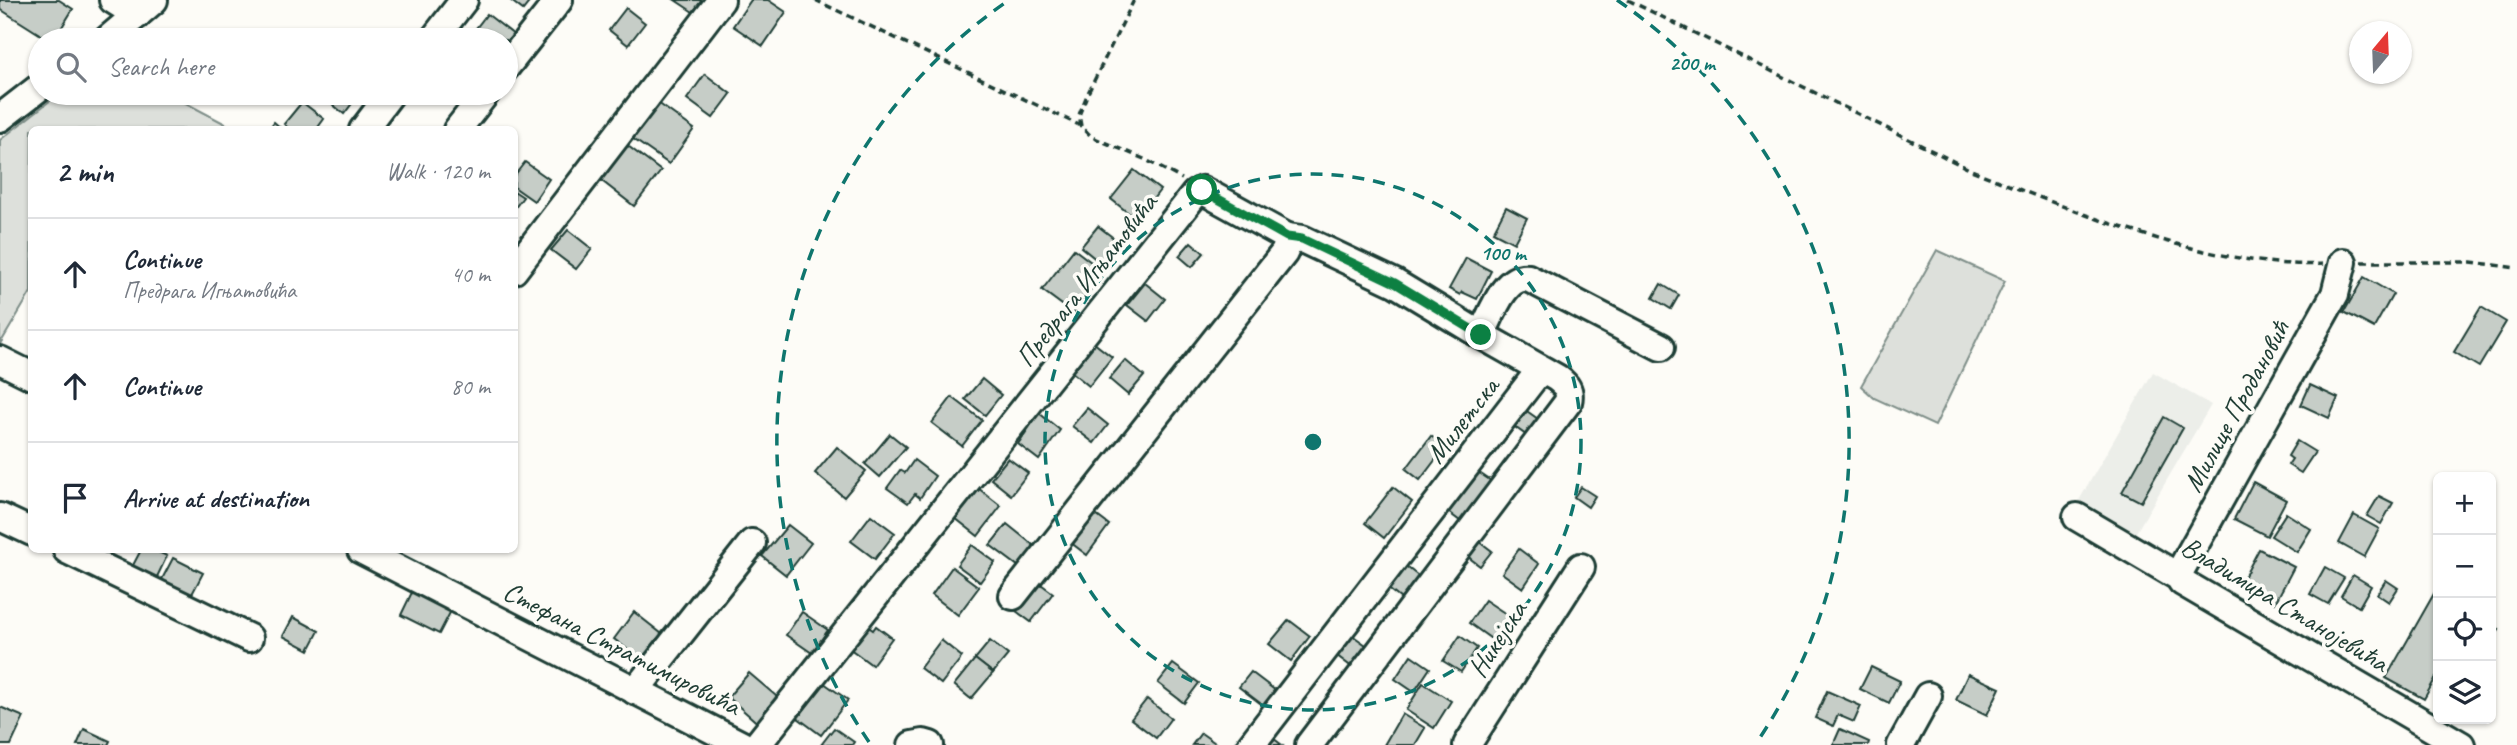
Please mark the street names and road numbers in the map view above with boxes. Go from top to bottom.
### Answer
street label: Предрага Игњатовића [1007,185,1166,374]
street label: Милице Продановић [2175,313,2298,498]
street label: Милетска [1418,368,1508,470]
street label: Владимира Станојевића [2175,528,2396,680]
street label: Стефана Стратимировића [498,573,748,724]
street label: Никејска [1460,593,1535,684]

